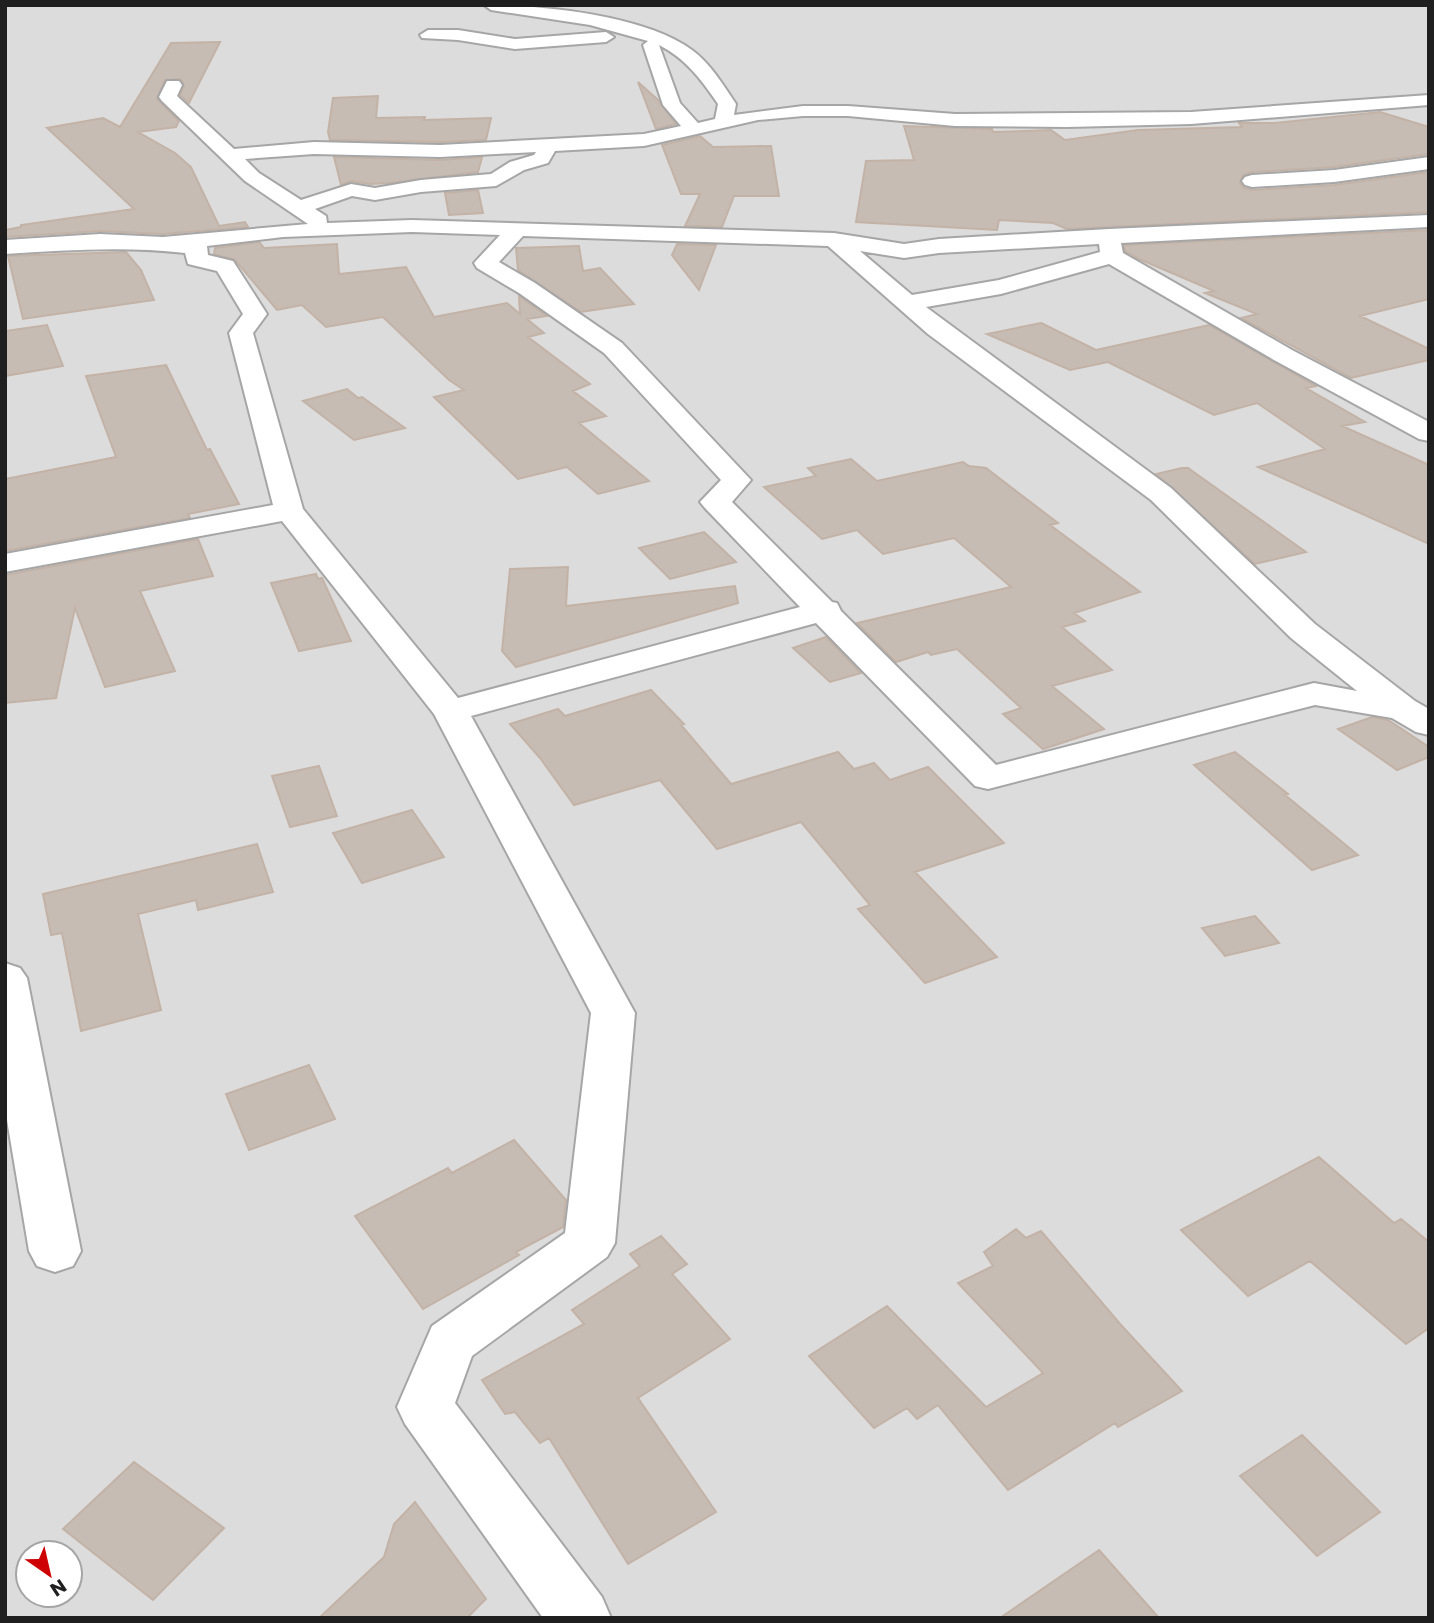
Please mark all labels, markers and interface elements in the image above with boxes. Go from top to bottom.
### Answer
north arrow [14,1539,84,1609]
text: N [45,1572,72,1603]

